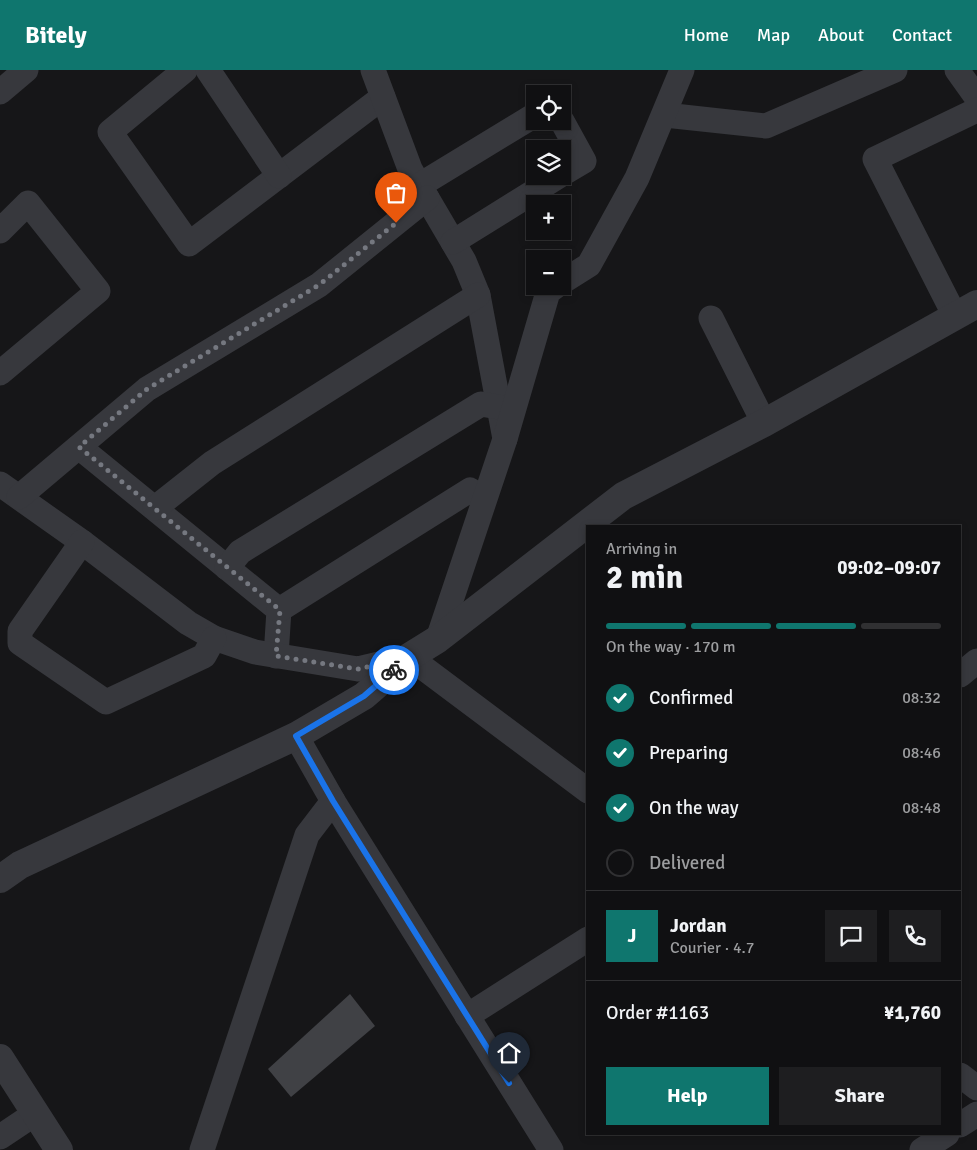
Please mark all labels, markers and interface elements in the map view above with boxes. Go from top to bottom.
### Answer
text: Bitely [25,20,87,50]
text: Home [684,24,729,46]
text: Map [757,24,790,46]
text: About [818,24,864,46]
text: Contact [892,24,952,46]
map controls [526,85,571,295]
button: locate [526,85,571,130]
button: layers [526,140,571,185]
pin [375,172,417,223]
icon: bag [382,179,410,207]
button: + [526,195,571,240]
button: − [526,250,571,295]
text: Arriving in [606,539,677,559]
text: 09:02–09:07 [837,556,941,580]
text: 2 min [606,558,683,597]
text: On the way · 170 m [606,637,736,657]
courier [369,645,419,695]
icon: bike [380,656,408,684]
icon: check [606,684,634,712]
text: Confirmed [649,686,733,710]
text: 08:32 [902,688,941,708]
icon: check [606,739,634,767]
text: Preparing [649,741,728,765]
text: 08:46 [902,743,941,763]
icon: check [606,794,634,822]
text: On the way [649,796,739,820]
text: 08:48 [902,798,941,818]
text: Delivered [649,851,725,875]
button: chat [825,910,877,962]
button: phone [889,910,941,962]
text: Jordan [670,914,727,938]
text: J [628,924,636,948]
text: Courier · 4.7 [670,938,754,958]
text: Order #1163 [606,1001,709,1025]
text: ¥1,760 [884,1001,941,1025]
pin [488,1032,530,1083]
icon: home [495,1039,523,1067]
button: Help [606,1067,769,1125]
button: Share [779,1067,941,1125]

